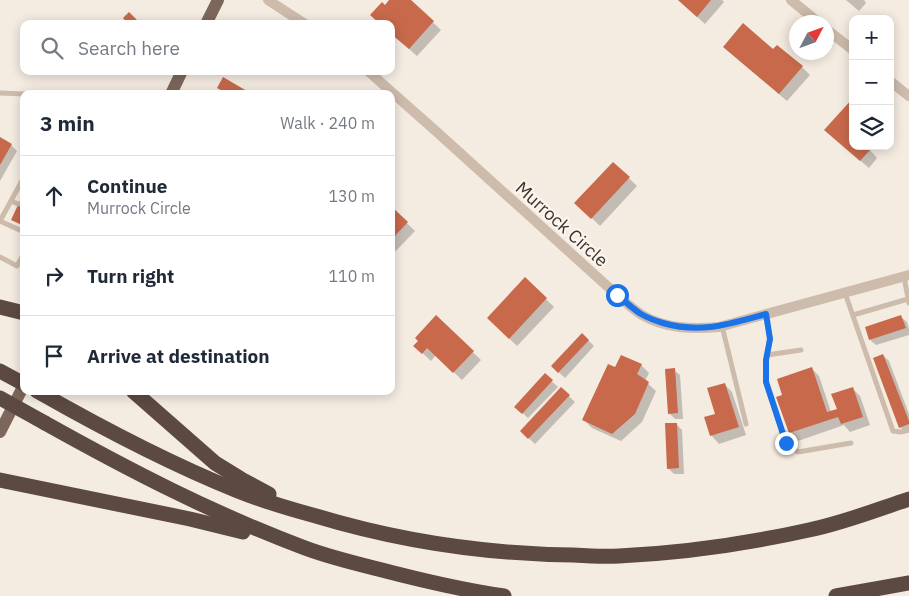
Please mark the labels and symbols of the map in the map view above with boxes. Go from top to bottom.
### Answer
north arrow [789,15,834,60]
street label: Murrock Circle [511,176,613,272]
route start [606,284,629,307]
route end [775,432,798,455]

